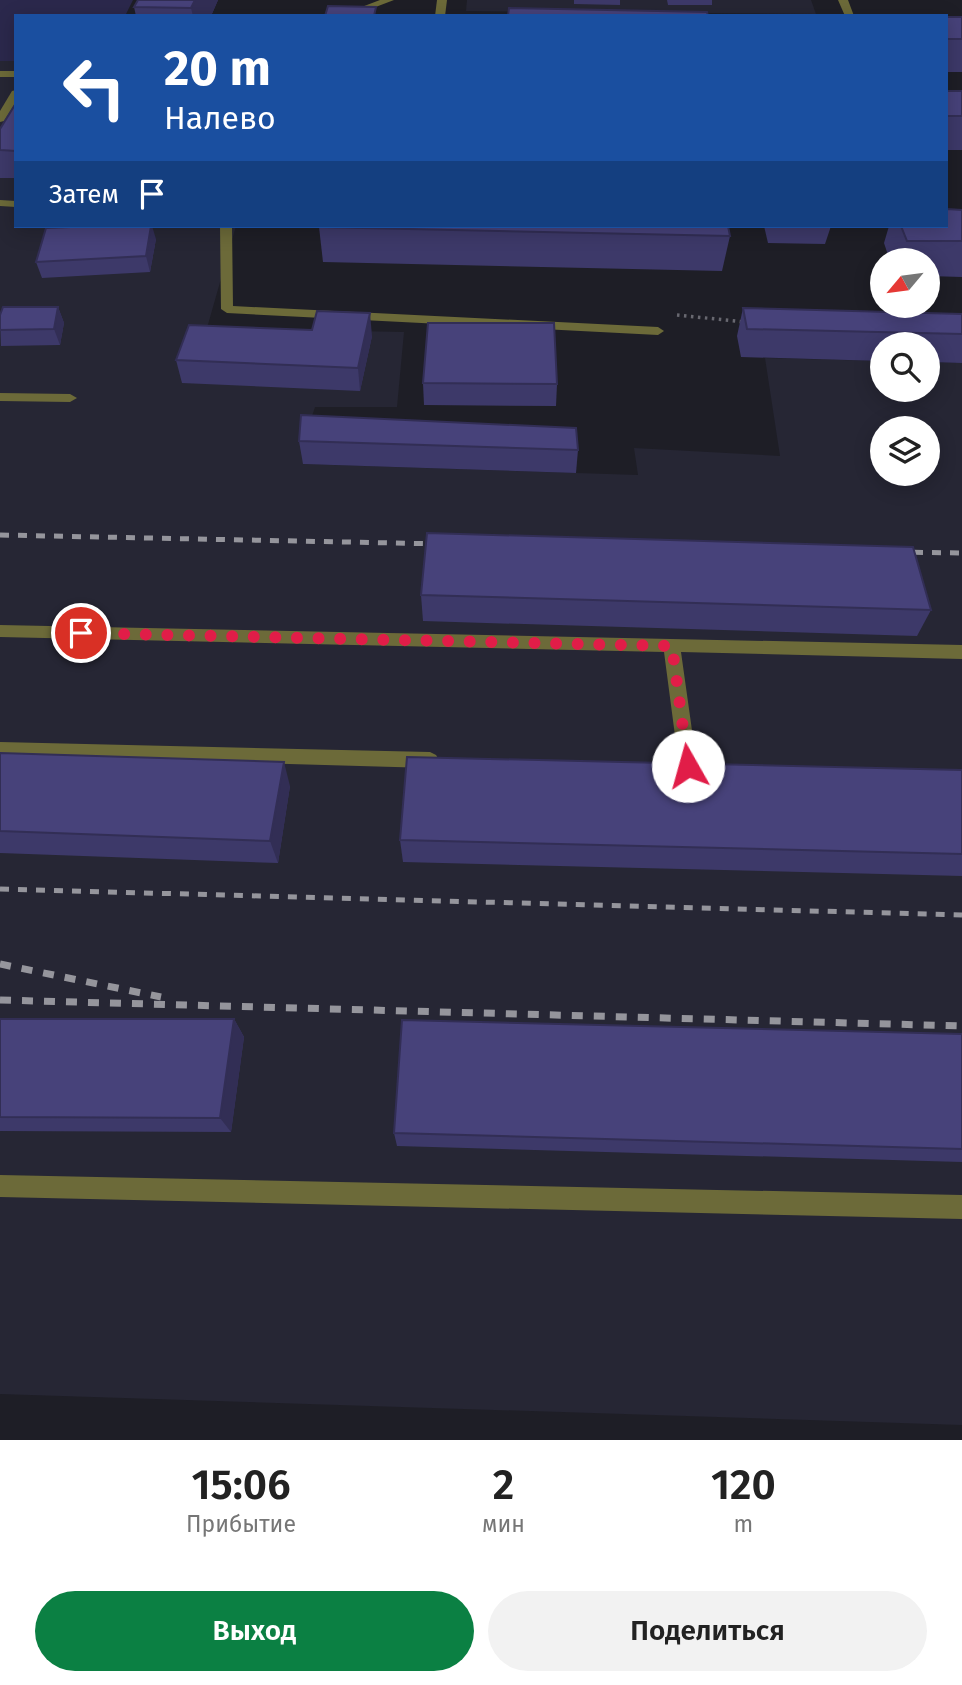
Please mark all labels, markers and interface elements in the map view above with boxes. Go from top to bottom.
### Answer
text: 20 m [164,39,271,98]
icon: left [49,42,140,133]
text: Налево [164,99,276,137]
icon: arrive [133,175,171,213]
text: Затем [49,179,119,210]
north arrow [870,248,940,318]
map controls [870,248,940,486]
button: search [870,332,940,402]
button: layers [870,416,940,486]
pin [51,603,111,663]
icon: arrive [62,614,100,652]
position arrow [651,729,725,803]
text: 15:06 [191,1460,291,1510]
text: 2 [493,1460,514,1510]
text: 120 [711,1460,776,1510]
text: Прибытие [186,1510,296,1538]
text: мин [482,1510,525,1538]
text: m [734,1510,753,1538]
button: Выход [35,1591,474,1671]
button: Поделиться [488,1591,927,1671]

